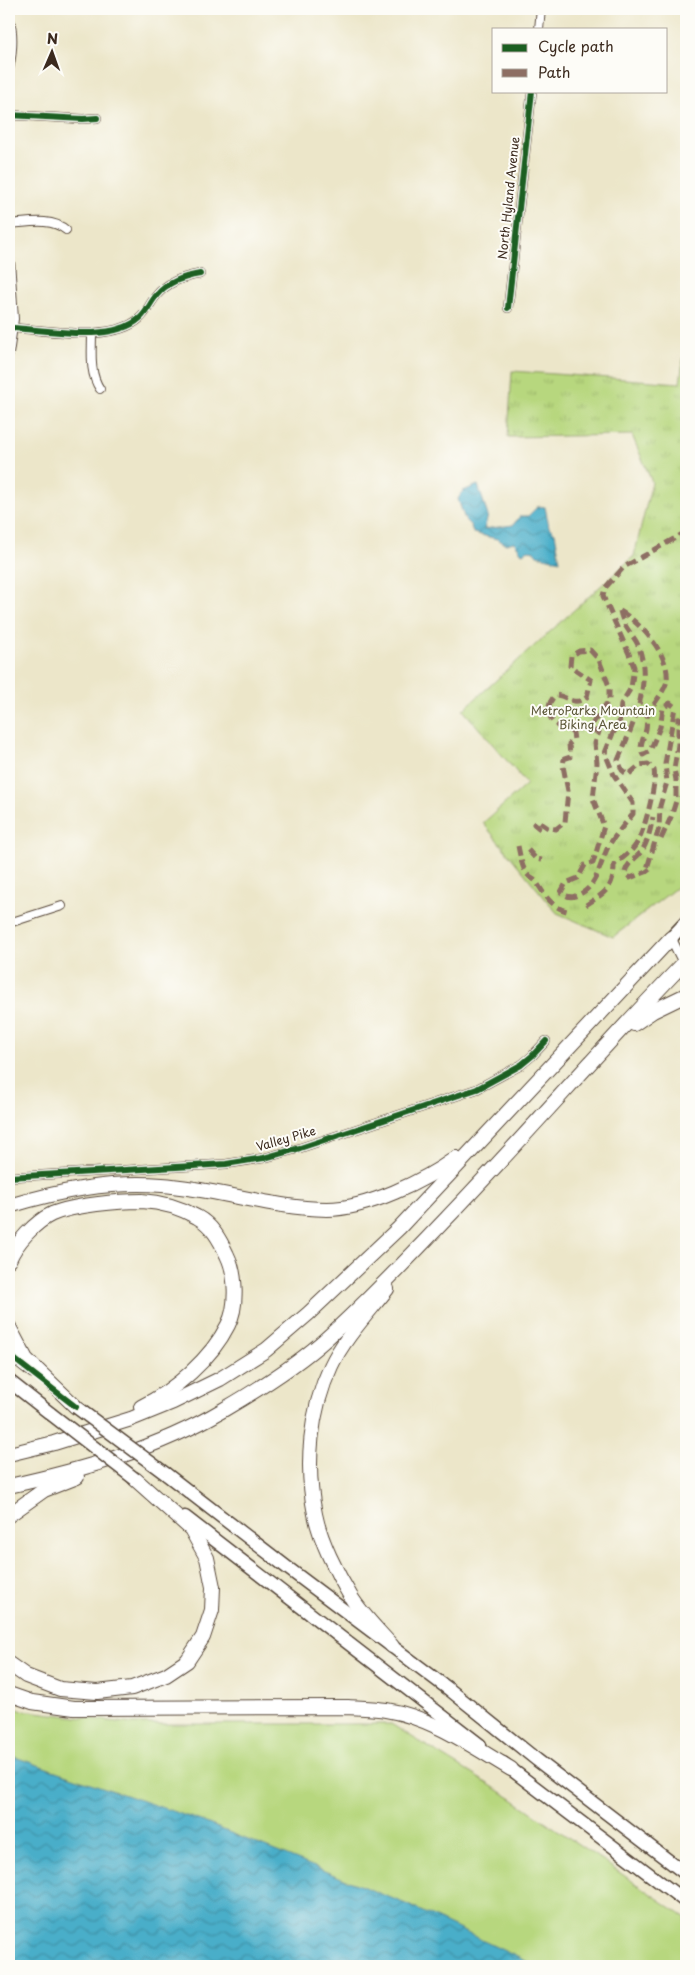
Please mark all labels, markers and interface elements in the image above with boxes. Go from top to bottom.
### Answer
north arrow [28,28,78,78]
text: N [47,28,58,49]
legend [492,28,668,92]
text: Cycle path [538,34,614,57]
text: Path [538,60,570,83]
street label: North Hyland Avenue [493,135,523,260]
park label: MetroParks Mountain Biking Area [531,701,655,733]
street label: Valley Pike [254,1121,318,1155]

